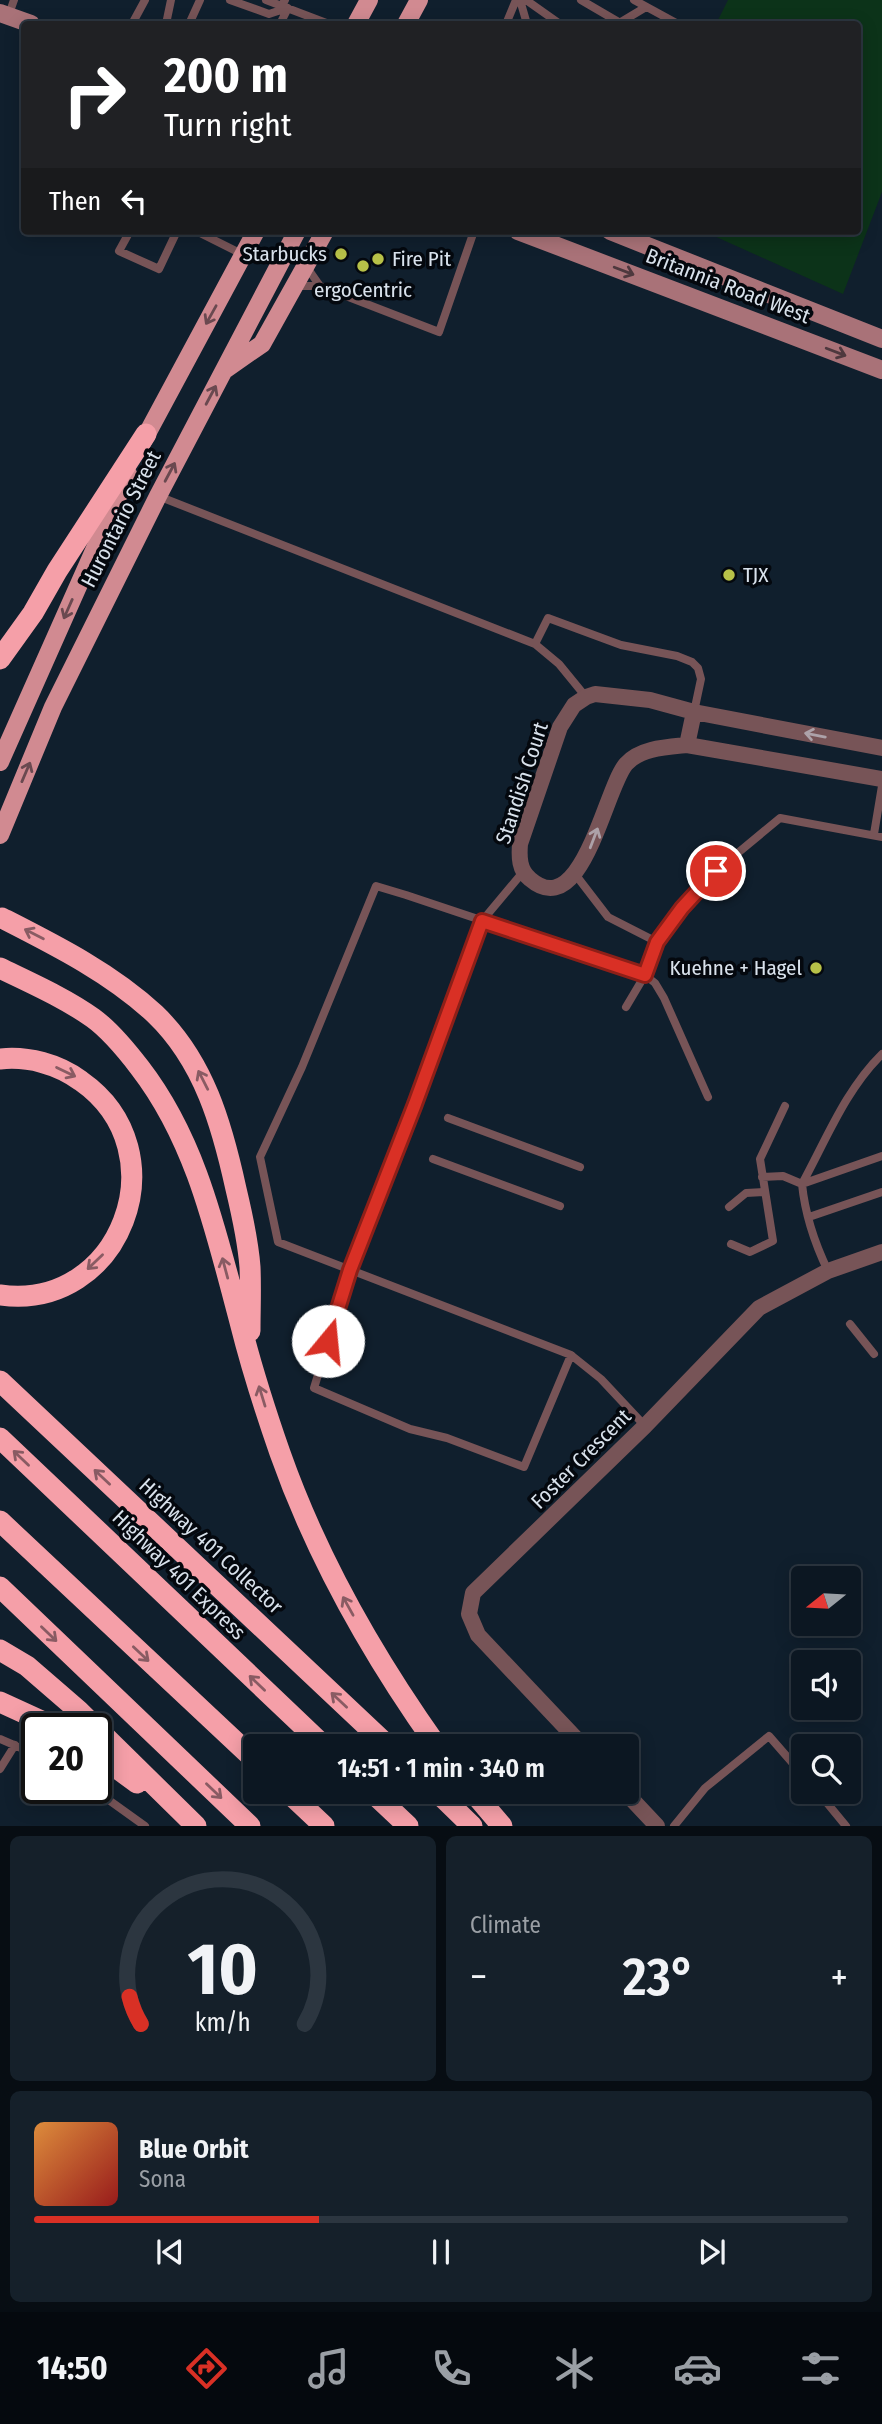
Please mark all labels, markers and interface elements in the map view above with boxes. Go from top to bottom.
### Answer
text: 200 m [164,46,288,105]
icon: right [49,49,140,140]
text: Turn right [164,106,291,144]
icon: left [115,182,153,220]
text: Then [49,186,101,217]
place label: Starbucks [242,241,327,267]
street label: Britannia Road West [642,243,814,329]
marker: Starbucks [333,246,349,262]
place label: Fire Pit [392,246,451,272]
marker: Fire Pit [370,251,386,267]
marker: ergoCentric [355,258,371,274]
one-way arrow [613,265,634,278]
place label: ergoCentric [314,277,412,303]
one-way arrow [204,304,218,324]
one-way arrow [825,347,847,360]
one-way arrow [204,385,218,405]
street label: Hurontario Street [75,446,167,592]
one-way arrow [163,463,177,483]
place label: TJX [743,562,769,588]
marker: TJX [721,567,737,583]
one-way arrow [61,597,74,619]
street label: Standish Court [490,719,554,847]
one-way arrow [804,727,827,741]
one-way arrow [21,762,34,783]
one-way arrow [588,827,601,849]
pin [686,841,746,901]
icon: arrive [697,852,735,890]
one-way arrow [24,927,44,941]
place label: Kuehne + Hagel [669,955,802,981]
marker: Kuehne + Hagel [808,960,824,976]
one-way arrow [55,1066,76,1080]
one-way arrow [195,1070,209,1091]
one-way arrow [87,1254,104,1271]
one-way arrow [218,1257,231,1280]
position arrow [291,1304,365,1378]
one-way arrow [255,1385,267,1407]
street label: Foster Crescent [525,1403,637,1515]
one-way arrow [13,1450,30,1467]
one-way arrow [94,1468,111,1485]
street label: Highway 401 Collector [134,1473,289,1620]
street label: Highway 401 Express [107,1505,251,1645]
north arrow [791,1566,861,1636]
map controls [791,1566,861,1804]
one-way arrow [341,1596,355,1616]
one-way arrow [41,1626,58,1643]
one-way arrow [133,1646,150,1663]
button: sound [791,1650,861,1720]
one-way arrow [249,1674,266,1691]
one-way arrow [331,1691,348,1708]
speed limit sign: 20 [21,1713,112,1804]
button: search [791,1734,861,1804]
text: 14:51 · 1 min · 340 m [337,1753,545,1784]
one-way arrow [205,1783,222,1800]
text: Climate [470,1911,541,1939]
text: 10 [188,1927,258,2014]
text: 23° [623,1946,695,2009]
text: − [470,1954,487,2000]
text: + [831,1954,848,2000]
text: km/h [195,2008,251,2038]
text: Blue Orbit [139,2134,249,2165]
text: Sona [139,2165,186,2193]
icon: previous [151,2233,189,2271]
icon: pause [422,2233,460,2271]
icon: next [693,2233,731,2271]
icon: directions [182,2344,231,2393]
icon: music [304,2344,353,2393]
icon: phone [427,2344,476,2393]
icon: climate [550,2344,599,2393]
icon: car [673,2344,722,2393]
icon: filters [796,2344,845,2393]
text: 14:50 [37,2349,108,2387]

